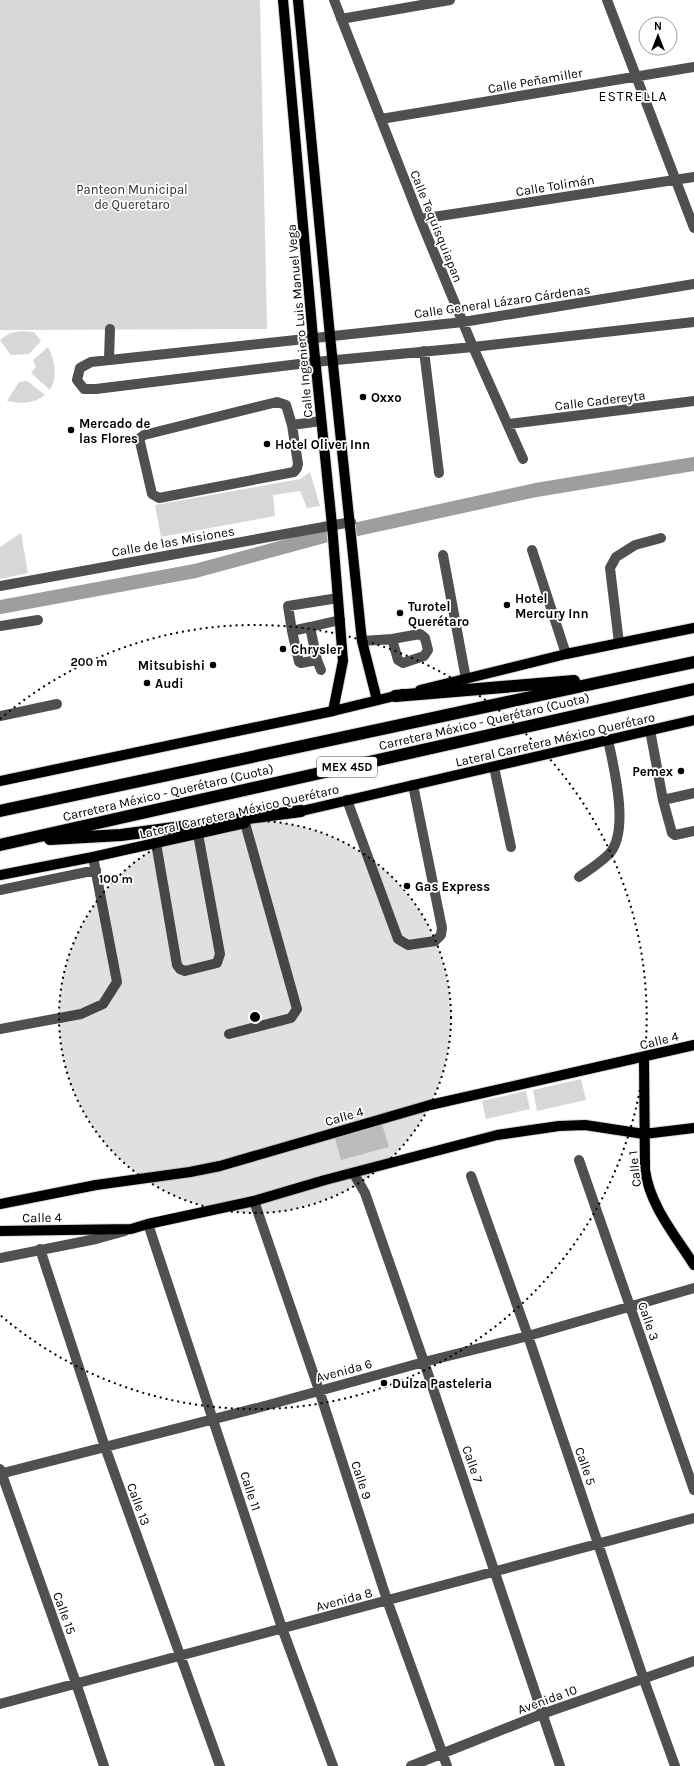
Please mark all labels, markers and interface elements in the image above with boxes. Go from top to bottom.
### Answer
north arrow [638,16,678,56]
text: N [654,20,662,33]
street label: Calle Peñamiller [487,65,584,96]
district label: ESTRELLA [599,88,667,105]
street label: Calle Tequisquiapan [406,168,466,285]
street label: Calle Tolimán [515,172,595,199]
park label: Panteon Municipal de Queretaro [76,182,188,212]
street label: Calle Ingeniero Luis Manuel Vega [284,224,315,418]
street label: Calle General Lázaro Cárdenas [413,282,591,321]
street label: Calle Cadereyta [554,387,646,413]
place label: Oxxo [371,390,402,405]
marker: Oxxo [358,392,368,402]
place label: Mercado de las Flores [79,416,150,446]
marker: Mercado de las Flores [66,425,76,435]
place label: Hotel Oliver Inn [275,437,370,452]
marker: Hotel Oliver Inn [262,439,272,449]
street label: Calle de las Misiones [111,523,236,560]
place label: Hotel Mercury Inn [515,591,589,621]
place label: Turotel Querétaro [408,599,469,629]
marker: Hotel Mercury Inn [502,600,512,610]
marker: Turotel Querétaro [395,608,405,618]
place label: Chrysler [291,642,343,657]
marker: Chrysler [278,644,288,654]
text: 200 m [71,655,107,669]
place label: Mitsubishi [138,658,205,673]
marker: Mitsubishi [208,660,218,670]
place label: Audi [155,676,184,691]
marker: Audi [142,678,152,688]
street label: Carretera México - Querétaro (Cuota) [377,690,591,753]
street label: Lateral Carretera México Querétaro [454,709,656,770]
road number: MEX 45D [317,757,377,777]
street label: Carretera México - Querétaro (Cuota) [61,761,275,824]
place label: Pemex [632,764,673,779]
marker: Pemex [676,766,686,776]
street label: Lateral Carretera México Querétaro [138,781,340,842]
text: 100 m [99,872,133,886]
place label: Gas Express [415,879,490,894]
marker: Gas Express [402,881,412,891]
centre of rings [248,1010,262,1024]
street label: Calle 4 [638,1028,680,1053]
street label: Calle 4 [323,1104,365,1129]
street label: Calle 1 [625,1150,644,1188]
street label: Calle 4 [22,1210,62,1225]
street label: Calle 3 [635,1300,662,1342]
street label: Avenida 6 [314,1356,374,1385]
place label: Dulza Pasteleria [392,1376,492,1391]
marker: Dulza Pasteleria [379,1378,389,1388]
street label: Calle 7 [459,1444,486,1485]
street label: Calle 5 [572,1445,599,1487]
street label: Calle 9 [348,1459,375,1501]
street label: Calle 11 [237,1469,264,1513]
street label: Calle 13 [124,1481,153,1527]
street label: Avenida 8 [314,1585,374,1614]
street label: Calle 15 [50,1590,79,1636]
street label: Avenida 10 [515,1682,579,1717]

